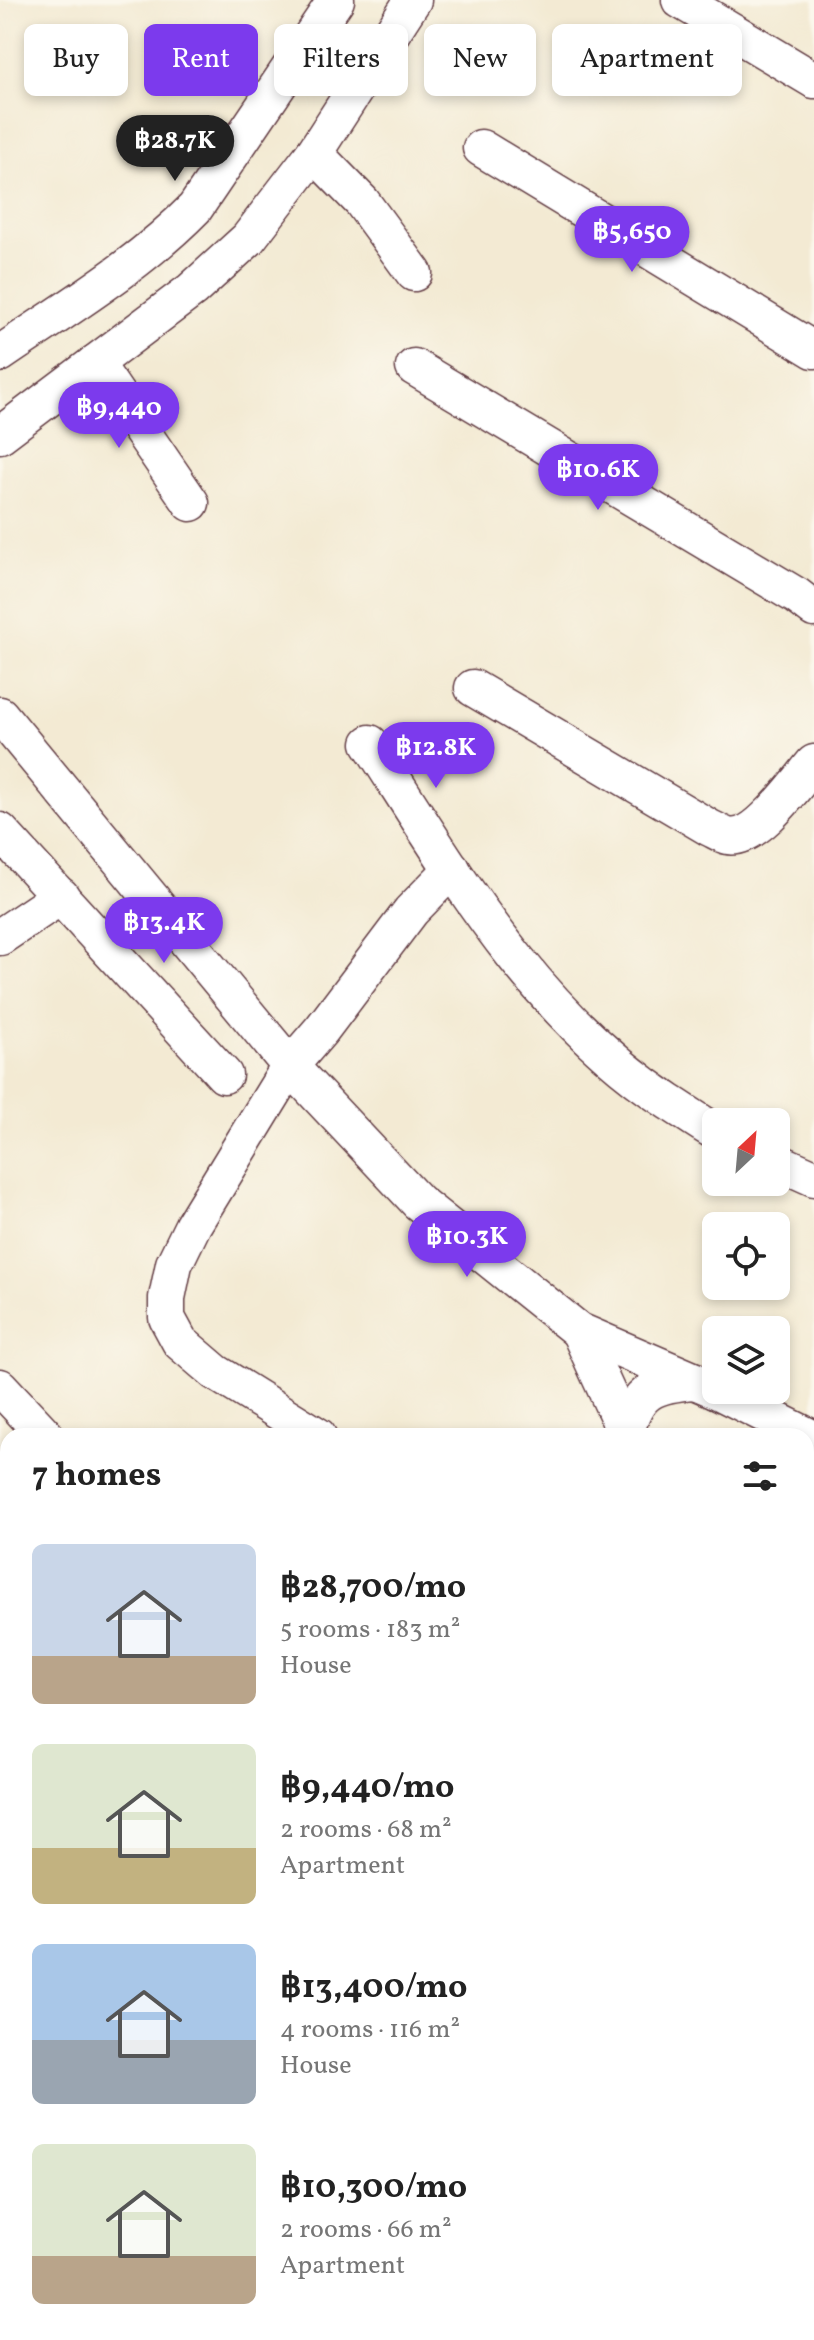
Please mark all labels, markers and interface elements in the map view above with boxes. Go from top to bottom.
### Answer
chip: Buy [24,24,128,96]
chip: Rent [144,24,258,96]
chip: Filters [274,24,408,96]
chip: New [424,24,536,96]
chip: Apartment [552,24,742,96]
pin: ฿28.7K [110,115,240,183]
text: ฿28.7K [134,123,216,159]
pin: ฿5,650 [567,206,697,274]
text: ฿5,650 [592,214,672,250]
pin: ฿9,440 [54,382,184,450]
text: ฿9,440 [76,390,162,426]
pin: ฿10.6K [533,444,663,512]
text: ฿10.6K [556,452,640,488]
pin: ฿12.8K [371,722,501,790]
text: ฿12.8K [396,730,476,766]
pin: ฿13.4K [99,897,229,965]
text: ฿13.4K [123,905,205,941]
north arrow [702,1108,790,1196]
map controls [702,1108,790,1404]
pin: ฿10.3K [402,1211,532,1279]
button: locate [702,1212,790,1300]
text: ฿10.3K [426,1219,508,1255]
button: layers [702,1316,790,1404]
text: 7 homes [32,1453,161,1500]
icon: filters [738,1454,782,1498]
text: ฿28,700/mo [280,1565,466,1612]
icon: home [96,1576,192,1672]
text: 5 rooms · 183 m² [280,1612,460,1648]
text: House [280,1648,352,1684]
text: ฿9,440/mo [280,1765,455,1812]
icon: home [96,1776,192,1872]
text: 2 rooms · 68 m² [280,1812,452,1848]
text: Apartment [280,1848,405,1884]
text: ฿13,400/mo [280,1965,467,2012]
icon: home [96,1976,192,2072]
text: 4 rooms · 116 m² [280,2012,460,2048]
text: House [280,2048,352,2084]
text: ฿10,300/mo [280,2165,467,2212]
icon: home [96,2176,192,2272]
text: 2 rooms · 66 m² [280,2212,452,2248]
text: Apartment [280,2248,405,2284]

